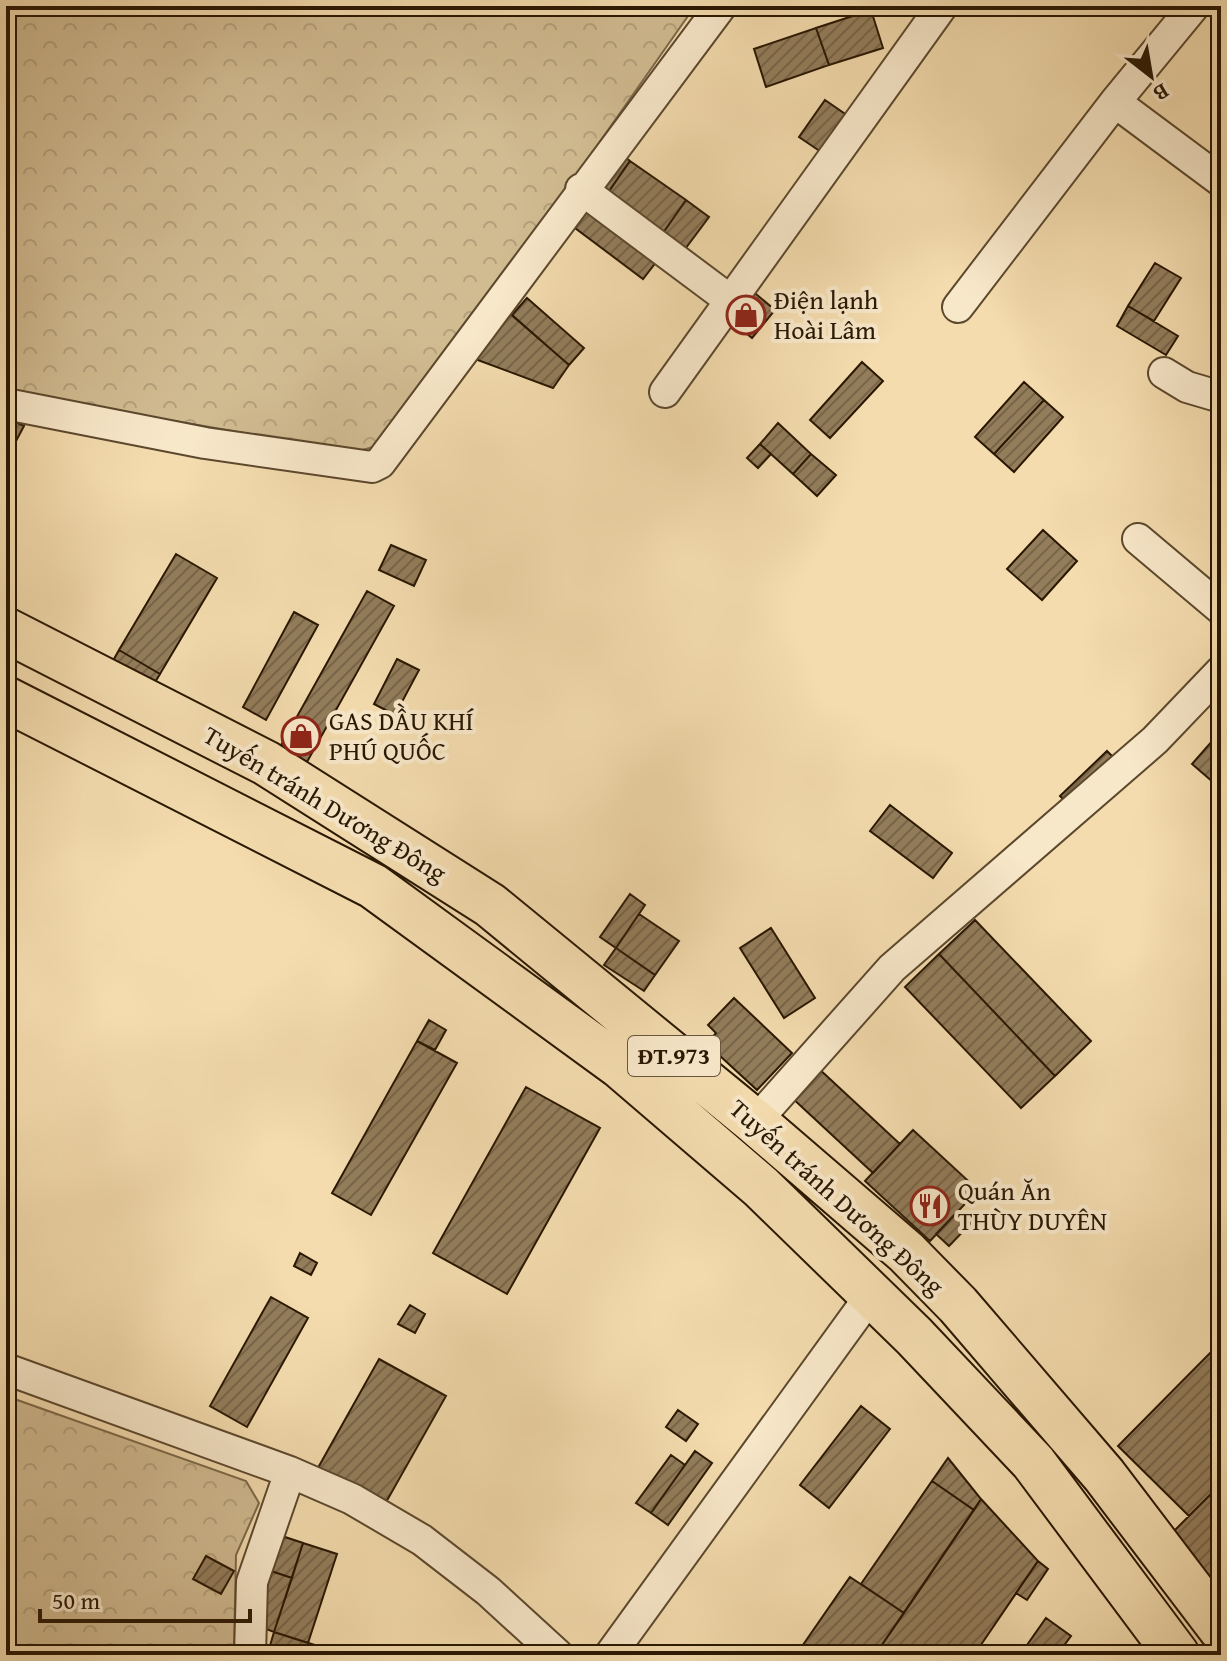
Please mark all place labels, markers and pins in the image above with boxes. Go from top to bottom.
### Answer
place label: Điện lạnh Hoài Lâm [774,280,879,349]
shop icon: Điện lạnh Hoài Lâm [725,294,767,336]
place label: GAS DẦU KHÍ PHÚ QUỐC [329,701,475,770]
shop icon: GAS DẦU KHÍ PHÚ QUỐC [280,715,322,757]
place label: Quán Ăn THÙY DUYÊN [958,1171,1107,1240]
restaurant icon: Quán Ăn THÙY DUYÊN [909,1185,951,1227]

